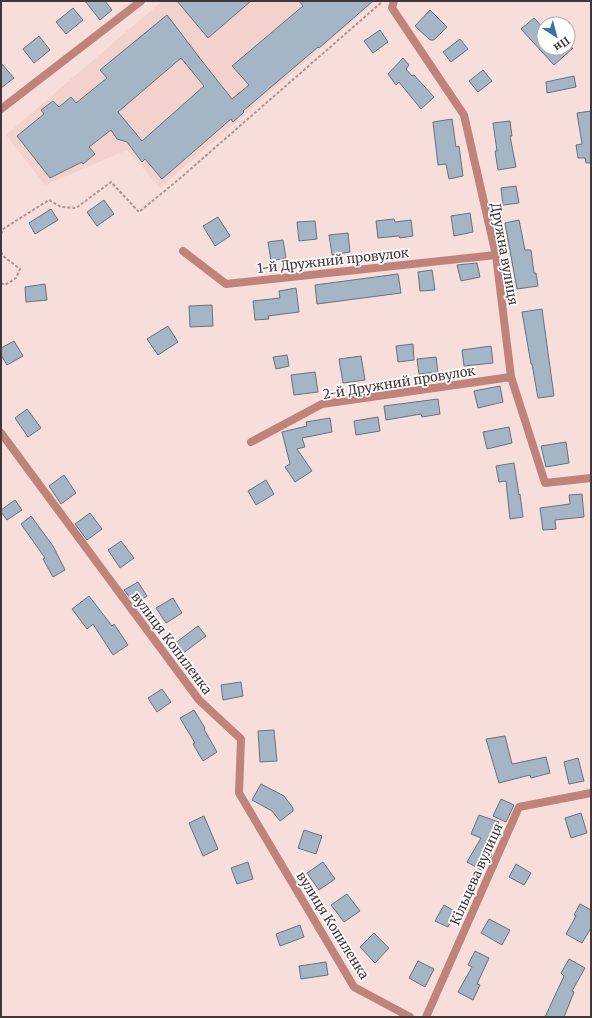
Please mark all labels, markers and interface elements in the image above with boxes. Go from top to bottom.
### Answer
north arrow [536,16,576,56]
text: Пн [551,34,573,55]
street label: Дружна вулиця [487,202,522,307]
street label: 1-й Дружний провулок [256,244,410,277]
street label: 2-й Дружний провулок [322,362,477,403]
street label: вулиця Копиленка [128,589,216,698]
street label: Кільцева вулиця [446,820,507,928]
street label: вулиця Копиленка [293,868,373,982]

